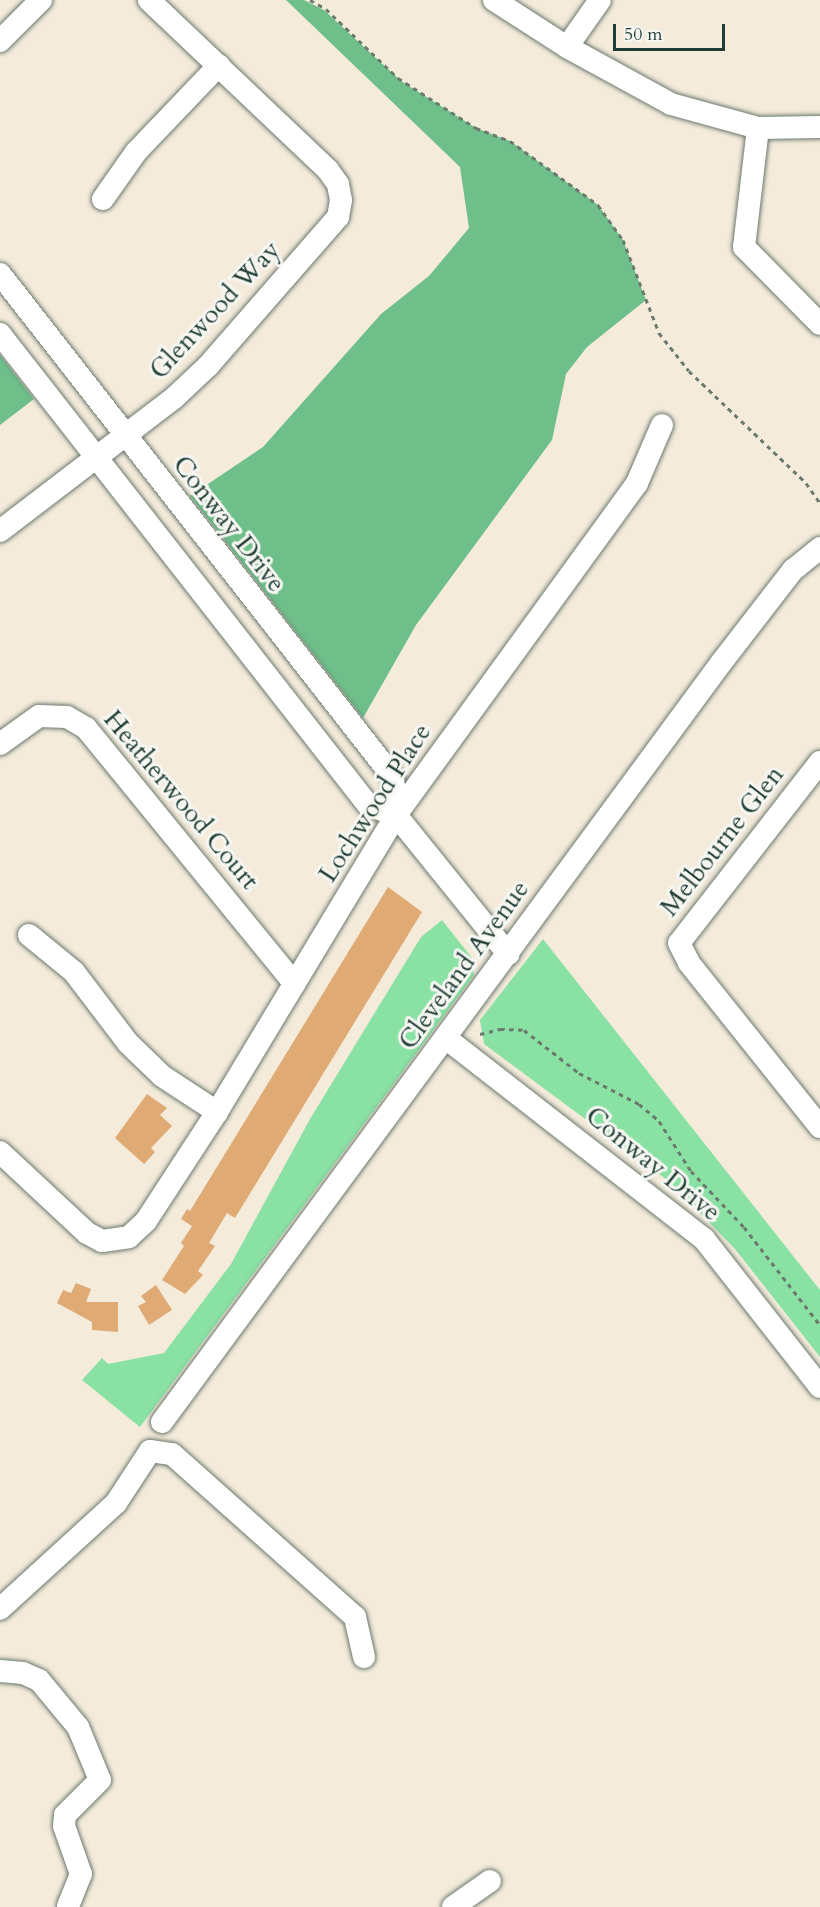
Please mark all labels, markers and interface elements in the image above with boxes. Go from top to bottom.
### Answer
scale bar [616,12,728,50]
text: 50 m [624,22,663,47]
street label: Glenwood Way [143,235,287,385]
street label: Conway Drive [166,450,292,598]
street label: Heatherwood Court [97,704,265,896]
street label: Lochwood Place [312,718,438,888]
street label: Melbourne Glen [654,760,790,922]
street label: Cleveland Avenue [392,875,536,1055]
street label: Conway Drive [579,1100,727,1228]

